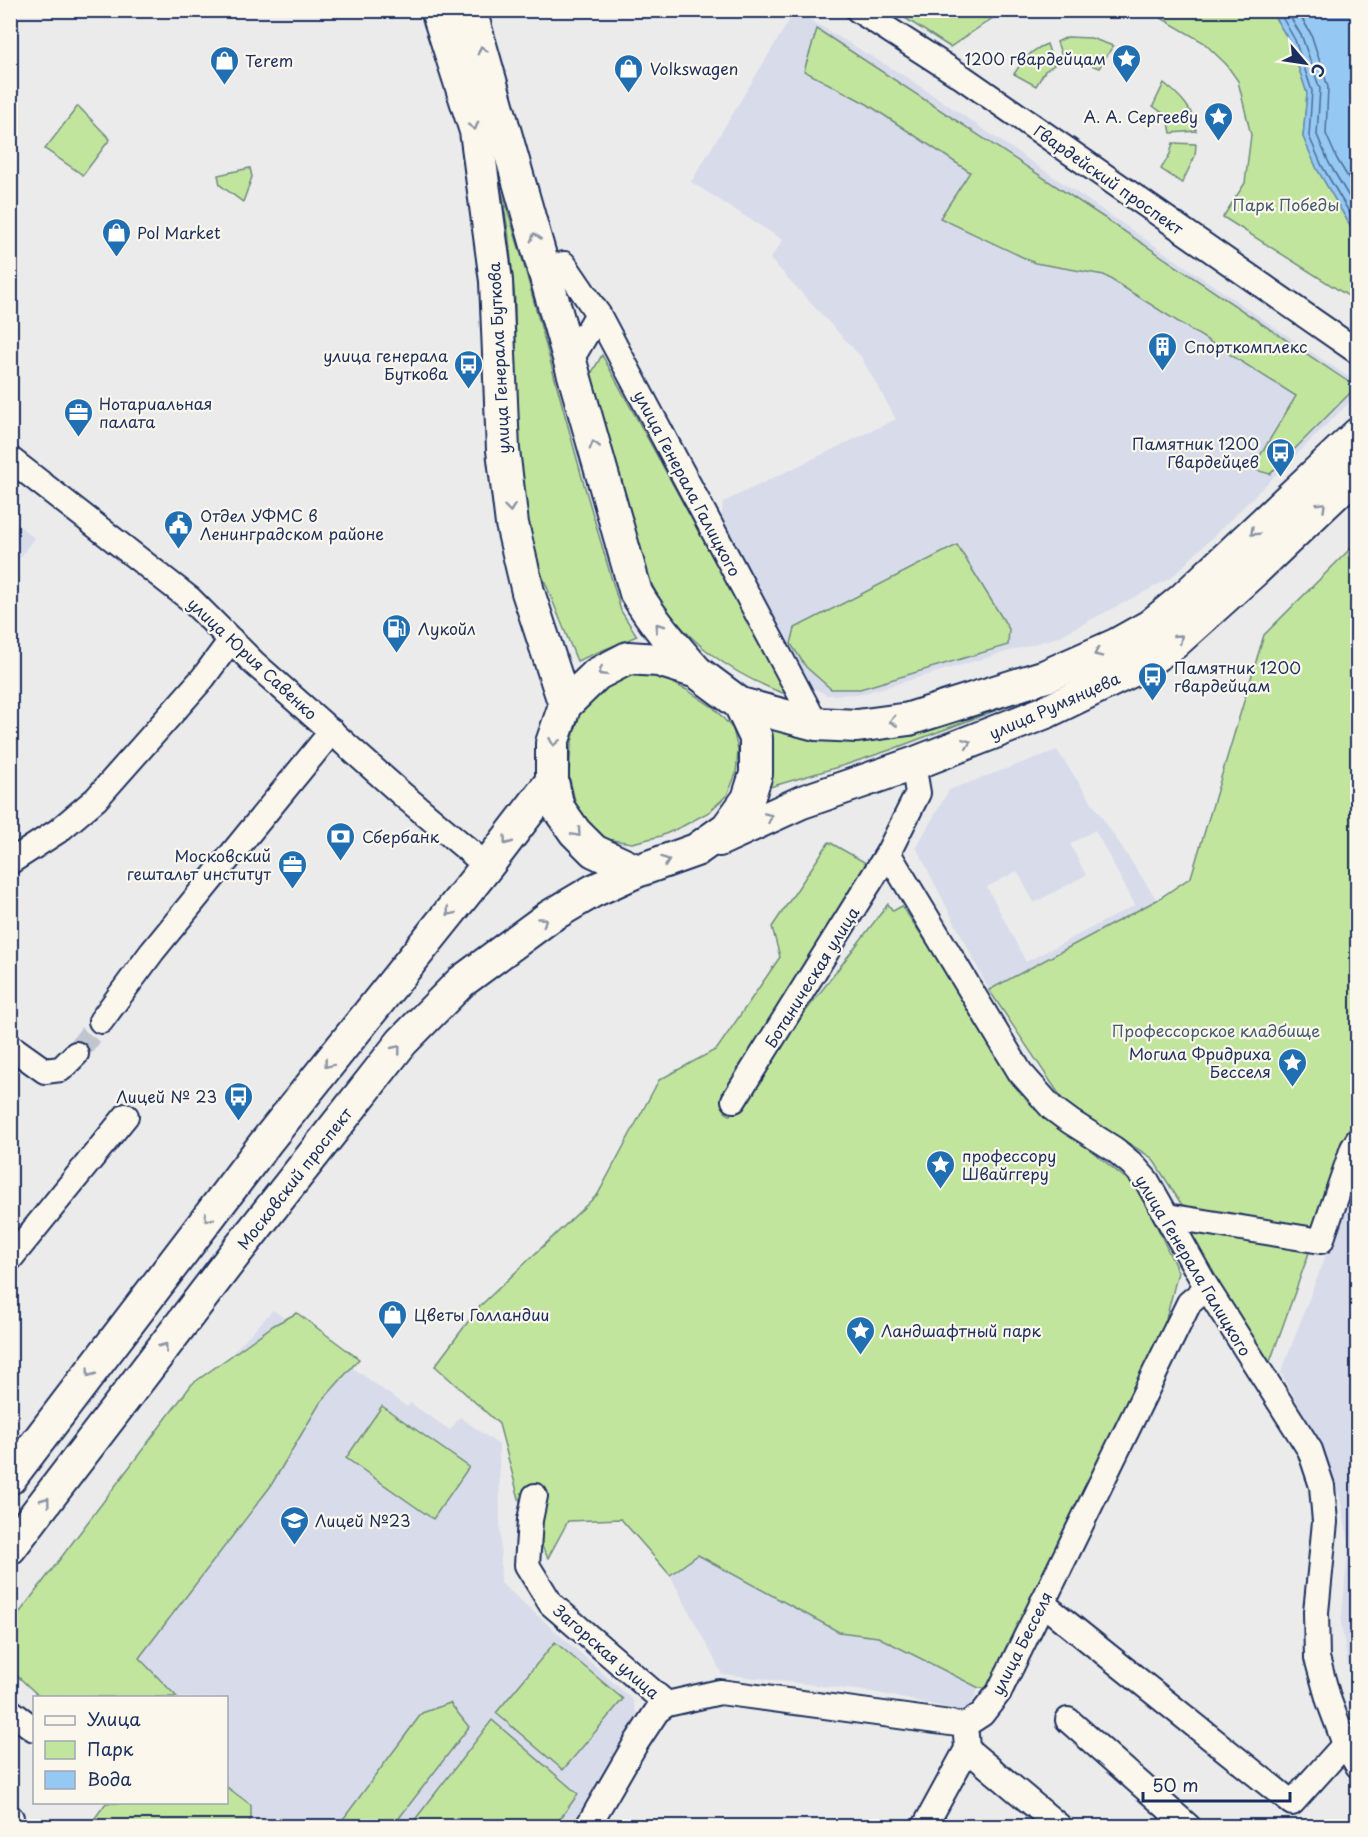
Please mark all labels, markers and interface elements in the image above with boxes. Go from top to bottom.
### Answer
north arrow [1275,33,1335,93]
place icon: 1200 гвардейцам [1111,42,1143,84]
shop icon: Terem [208,44,240,86]
one-way arrow [477,45,490,55]
place label: 1200 гвардейцам [965,46,1106,70]
place label: Terem [245,48,293,72]
shop icon: Volkswagen [613,52,645,94]
place label: Volkswagen [650,56,738,80]
text: С [1306,60,1332,82]
place icon: А. А. Сергееву [1203,100,1235,142]
place label: А. А. Сергееву [1084,104,1198,128]
street label: Гвардейский проспект [1029,118,1189,240]
one-way arrow [466,121,479,131]
park label: Парк Победы [1233,192,1339,216]
shop icon: Pol Market [100,216,132,258]
place label: Pol Market [137,220,221,244]
one-way arrow [530,233,542,243]
street label: улица Генерала Буткова [481,261,515,455]
building icon: Спорткомплекс [1147,330,1179,372]
place label: Спорткомплекс [1184,334,1307,358]
place label: улица генерала Буткова [323,343,448,385]
bus stop icon: улица генерала Буткова [453,348,485,390]
street label: улица Генерала Галицкого [629,386,747,580]
place label: Нотариальная палата [99,391,212,433]
office icon: Нотариальная палата [62,396,94,438]
place label: Памятник 1200 Гвардейцев [1132,431,1259,473]
bus stop icon: Памятник 1200 Гвардейцев [1264,436,1296,478]
one-way arrow [589,440,601,451]
one-way arrow [1315,502,1326,513]
place label: Отдел УФМС в Ленинградском районе [200,503,384,545]
one-way arrow [504,504,516,513]
public building icon: Отдел УФМС в Ленинградском районе [163,508,195,550]
one-way arrow [1250,525,1260,536]
street label: улица Юрия Савенко [183,591,323,725]
fuel station icon: Лукойл [381,612,413,654]
place label: Лукойл [418,616,476,640]
one-way arrow [656,623,667,634]
one-way arrow [1172,634,1183,645]
one-way arrow [1093,646,1104,658]
place label: Памятник 1200 гвардейцам [1174,655,1301,697]
bus stop icon: Памятник 1200 гвардейцам [1137,660,1169,702]
one-way arrow [598,665,608,677]
street label: улица Румянцева [985,665,1123,745]
one-way arrow [889,715,898,727]
one-way arrow [548,737,561,747]
one-way arrow [962,737,972,750]
one-way arrow [762,813,773,825]
bank icon: Сбербанк [325,820,357,862]
place label: Сбербанк [362,824,440,848]
one-way arrow [570,826,581,836]
one-way arrow [503,834,514,845]
place label: Московский гештальт институт [127,843,271,885]
office icon: Московский гештальт институт [276,848,308,890]
one-way arrow [661,855,671,868]
street label: Ботаническая улица [758,902,864,1052]
one-way arrow [447,905,458,916]
one-way arrow [536,918,547,929]
park label: Профессорское кладбище [1112,1018,1320,1042]
place label: Могила Фридриха Бесселя [1129,1041,1271,1083]
one-way arrow [389,1045,400,1056]
place icon: Могила Фридриха Бесселя [1276,1046,1308,1088]
one-way arrow [324,1057,335,1068]
bus stop icon: Лицей № 23 [222,1080,254,1122]
place label: Лицей № 23 [116,1084,217,1108]
street label: Московский проспект [231,1102,357,1254]
place label: профессору Швайггеру [962,1143,1056,1185]
place icon: профессору Швайггеру [925,1148,957,1190]
street label: улица Генерала Галицкого [1130,1170,1258,1360]
one-way arrow [204,1211,215,1222]
shop icon: Цветы Голландии [377,1298,409,1340]
place label: Цветы Голландии [414,1302,549,1326]
place icon: Ландшафтный парк [844,1314,876,1356]
place label: Ландшафтный парк [881,1318,1041,1342]
one-way arrow [157,1342,168,1353]
one-way arrow [86,1366,97,1377]
one-way arrow [39,1497,50,1508]
school or university icon: Лицей №23 [278,1504,310,1546]
place label: Лицей №23 [315,1508,411,1532]
street label: улица Бесселя [985,1587,1057,1699]
street label: Загорская улица [549,1598,665,1704]
legend [33,1696,228,1804]
text: Улица [87,1705,141,1732]
text: Парк [87,1735,134,1762]
text: Вода [87,1765,132,1792]
scale bar [1143,1765,1290,1803]
text: 50 m [1152,1771,1199,1798]

